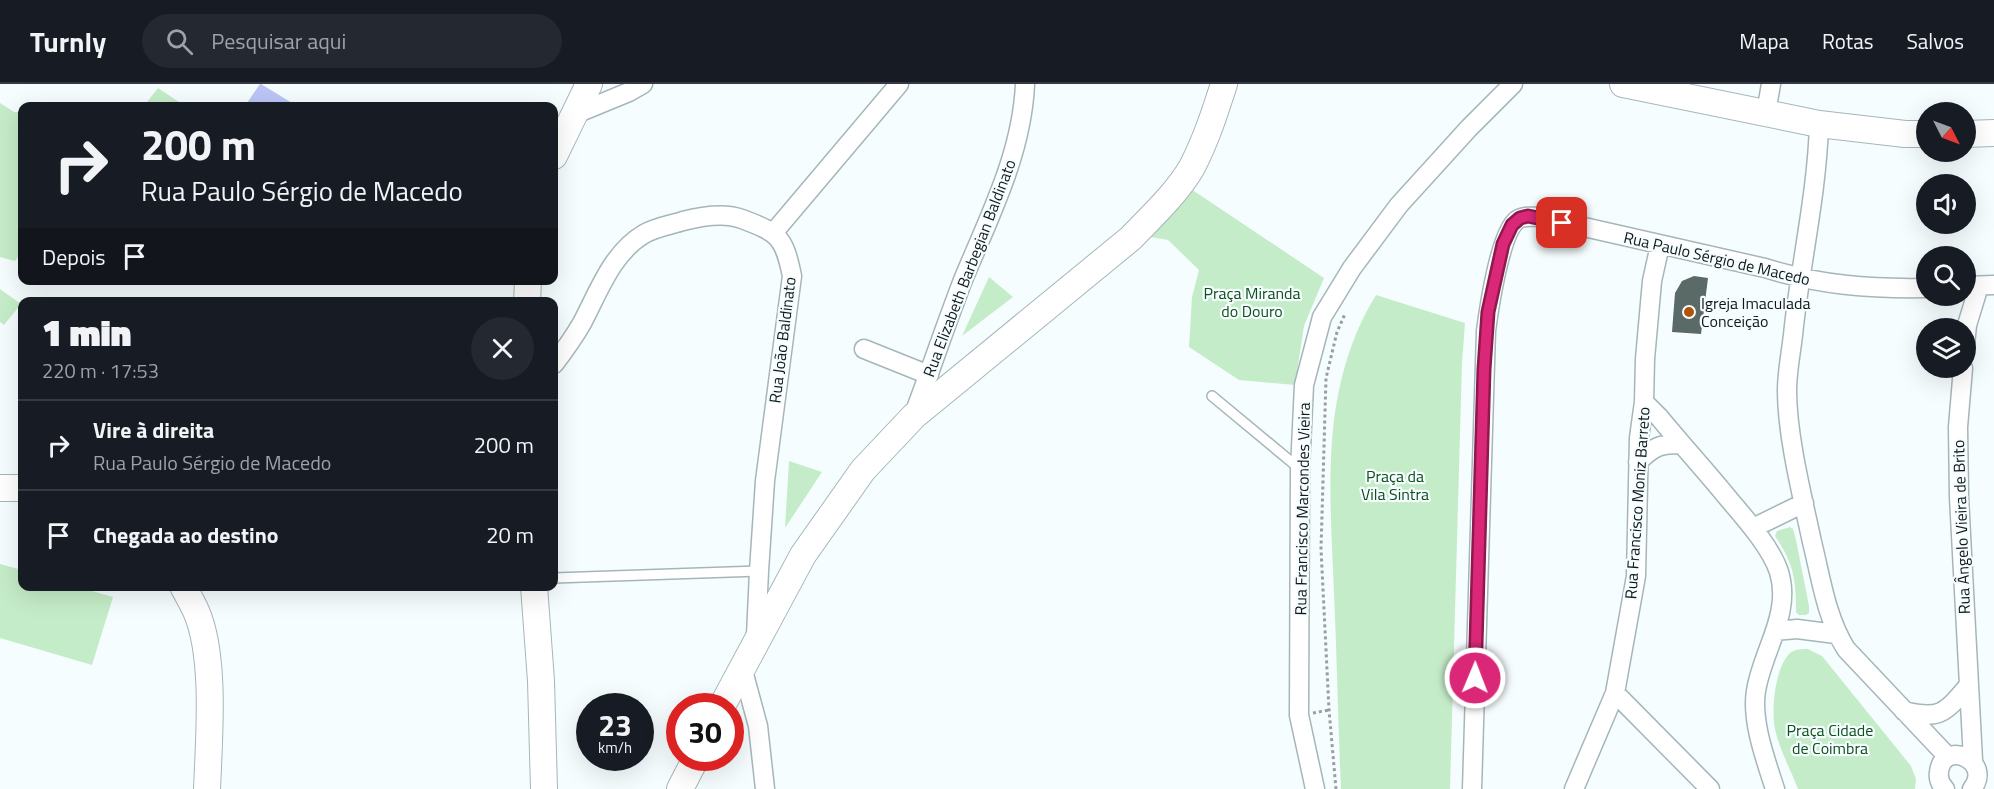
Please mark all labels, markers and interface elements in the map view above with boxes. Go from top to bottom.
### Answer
search box [142,14,562,68]
text: Turnly [30,20,106,63]
text: Pesquisar aqui [211,24,346,58]
icon: search [163,25,196,58]
text: Mapa [1739,25,1789,57]
text: Rotas [1822,25,1873,57]
text: Salvos [1906,25,1964,57]
north arrow [1916,102,1976,162]
map controls [1916,102,1976,378]
text: 200 m [141,112,256,176]
icon: right [42,126,120,204]
street label: Rua Elizabeth Barbegian Baldinato [916,156,1022,380]
text: Rua Paulo Sérgio de Macedo [141,170,463,211]
button: sound [1916,174,1976,234]
pin [1536,197,1587,248]
icon: arrive [1545,206,1578,239]
street label: Rua Paulo Sérgio de Macedo [1621,225,1813,291]
text: Depois [42,240,106,274]
icon: arrive [118,240,151,273]
button: search [1916,246,1976,306]
street label: Rua João Baldinato [762,275,802,405]
park label: Praça Miranda do Douro [1203,281,1301,323]
place label: Igreja Imaculada Conceição [1701,291,1811,333]
text: 1 min [42,305,131,360]
marker: Igreja Imaculada Conceição [1682,305,1696,319]
button: close [471,317,534,380]
button: layers [1916,318,1976,378]
text: 220 m · 17:53 [42,355,159,386]
street label: Rua Francisco Marcondes Vieira [1288,402,1316,616]
street label: Rua Francisco Moniz Barreto [1618,406,1656,600]
text: Vire à direita [93,413,214,447]
text: 200 m [474,428,534,462]
icon: right [42,429,75,462]
street label: Rua Ângelo Vieira de Brito [1946,439,1976,615]
text: Rua Paulo Sérgio de Macedo [93,447,331,478]
park label: Praça da Vila Sintra [1361,464,1429,506]
text: Chegada ao destino [93,518,279,552]
text: 20 m [486,518,534,552]
icon: arrive [42,519,75,552]
position arrow [1443,646,1507,710]
speed limit sign: 30 [666,693,744,771]
text: 23 [598,702,632,748]
park label: Praça Cidade de Coimbra [1787,718,1873,760]
text: km/h [598,736,632,759]

